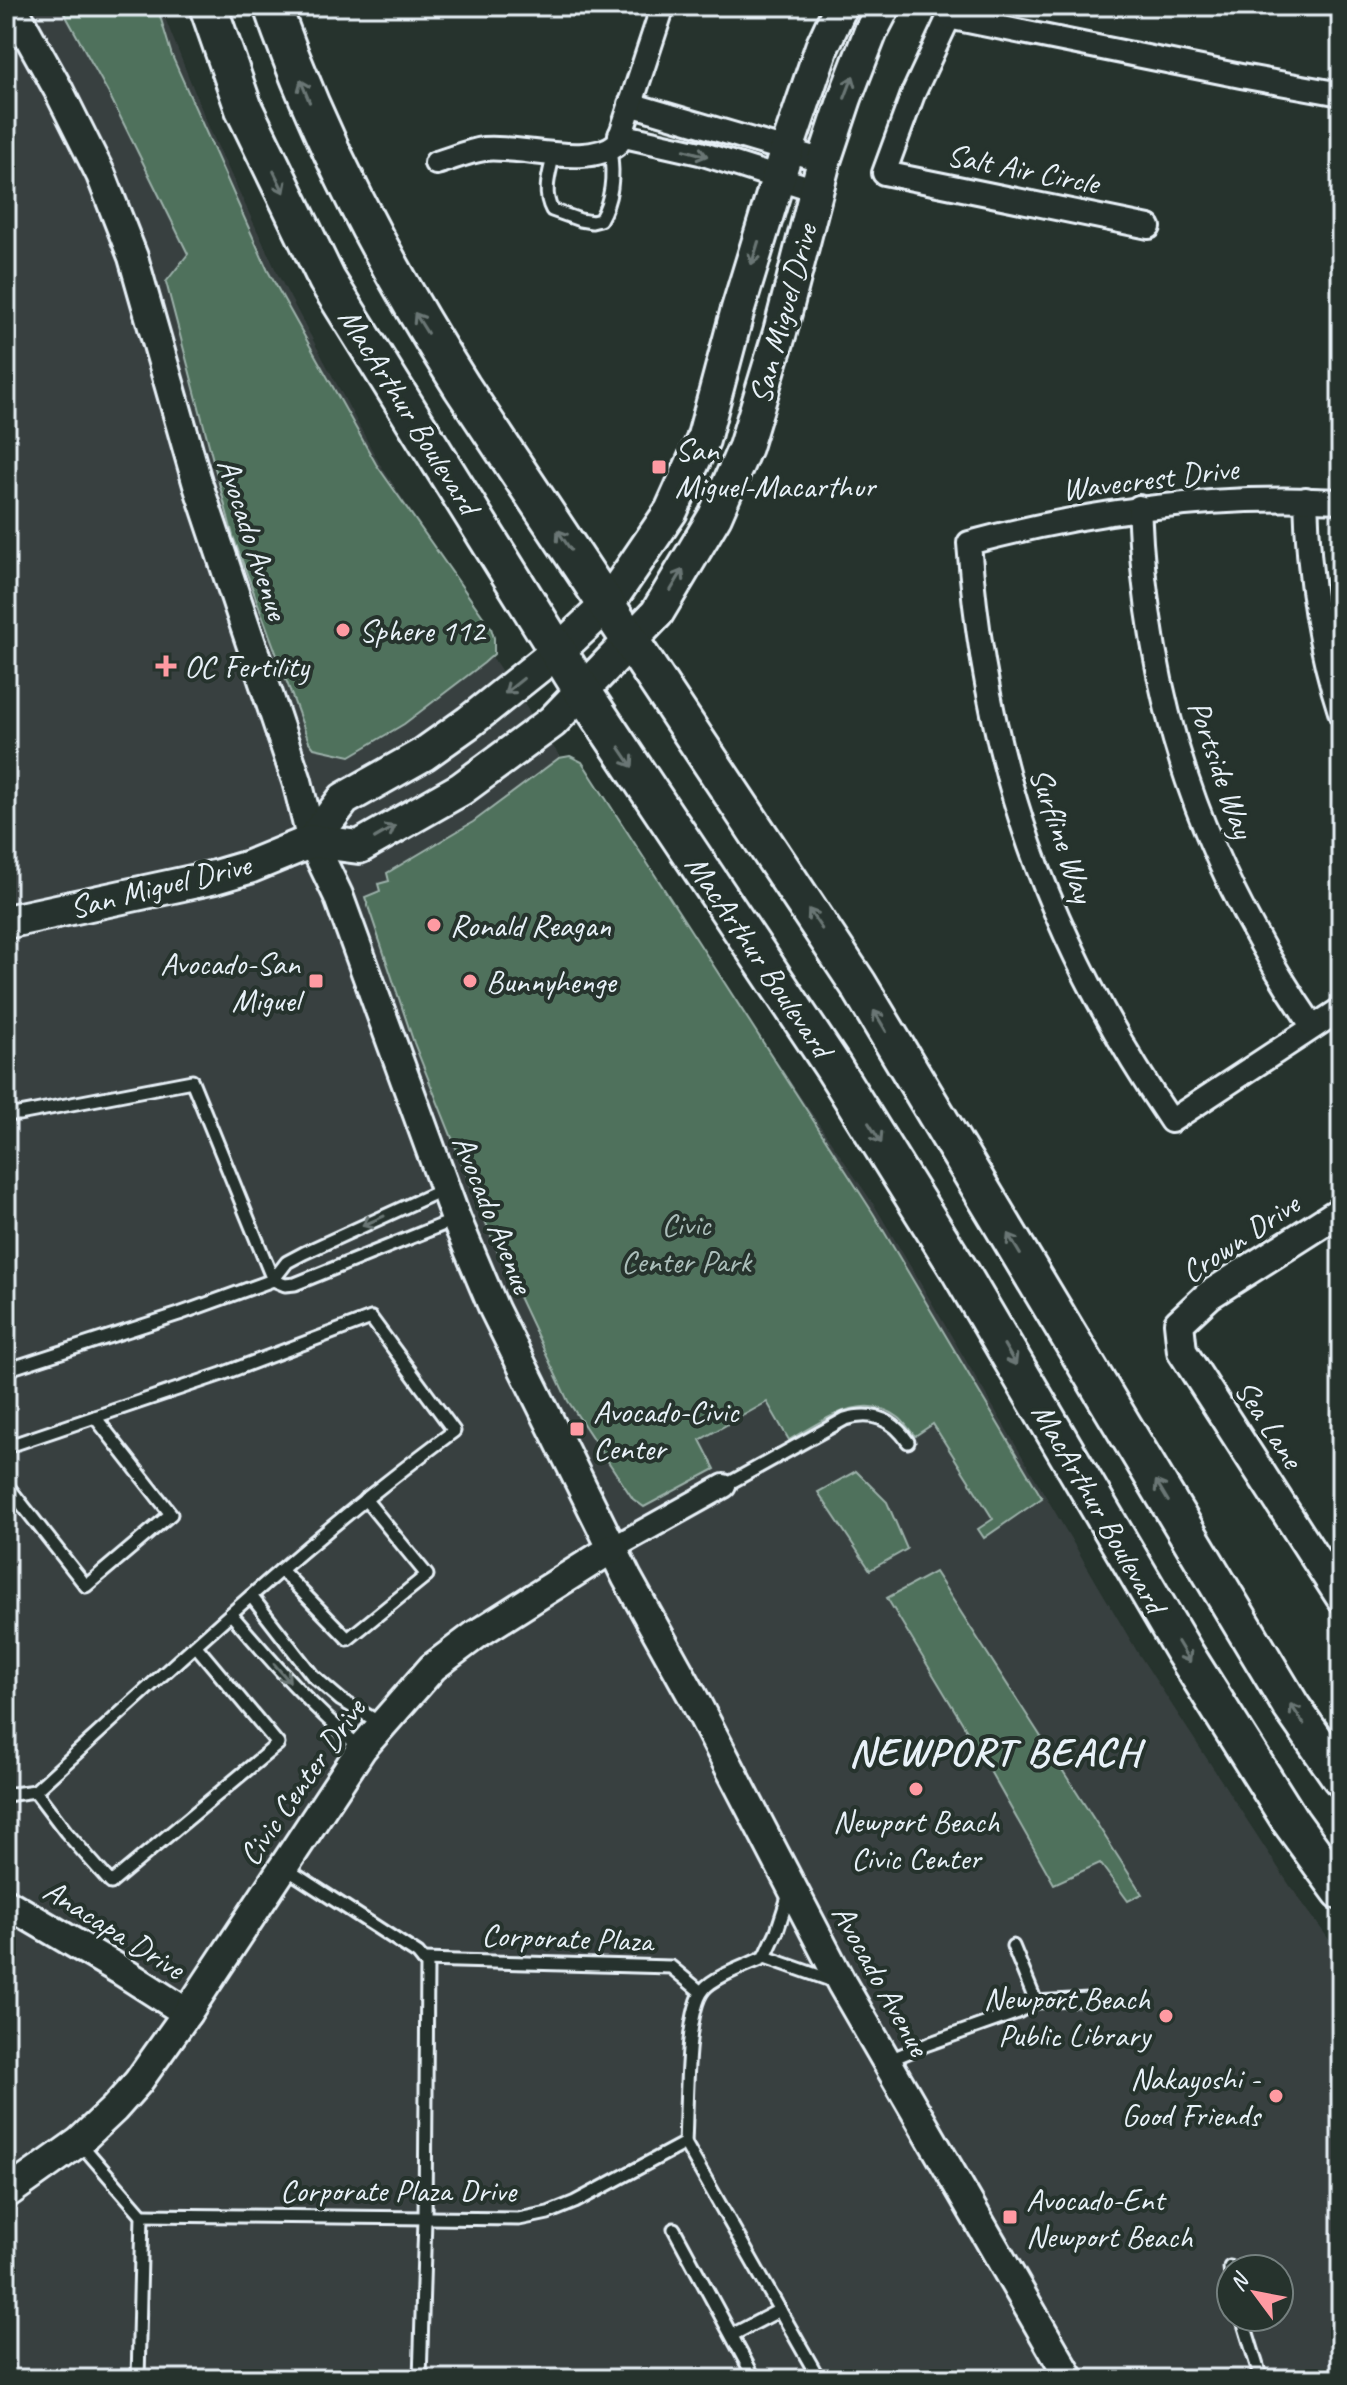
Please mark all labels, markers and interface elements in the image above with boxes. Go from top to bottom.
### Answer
one-way arrow [843,75,857,100]
one-way arrow [297,79,311,104]
street label: Salt Air Circle [944,134,1105,204]
one-way arrow [683,146,709,161]
one-way arrow [272,169,288,193]
street label: San Miguel Drive [739,217,827,408]
one-way arrow [747,239,762,265]
street label: MacArthur Boulevard [329,300,491,526]
one-way arrow [413,312,429,335]
place label: San Miguel-Macarthur [675,429,878,507]
street label: Wavecrest Drive [1060,448,1243,510]
street label: Avocado Avenue [208,453,299,627]
marker: San Miguel-Macarthur [650,458,668,476]
one-way arrow [556,529,572,552]
one-way arrow [669,569,685,592]
place label: Sphere 112 [359,610,487,651]
marker: Sphere 112 [334,621,352,639]
place label: OC Fertility [184,646,311,687]
marker: OC Fertility [155,655,177,677]
one-way arrow [504,677,525,695]
street label: Portside Way [1178,695,1264,845]
one-way arrow [618,745,635,767]
street label: Surfline Way [1020,762,1105,911]
one-way arrow [373,824,397,839]
street label: San Miguel Drive [66,843,257,928]
street label: MacArthur Boulevard [676,847,844,1069]
place label: Ronald Reagan [450,905,612,946]
one-way arrow [806,908,823,930]
marker: Ronald Reagan [425,916,443,934]
place label: Avocado-San Miguel [160,943,306,1021]
place label: Bunnyhenge [486,961,618,1002]
marker: Avocado-San Miguel [307,972,325,990]
marker: Bunnyhenge [461,972,479,990]
one-way arrow [872,1010,888,1033]
one-way arrow [867,1121,883,1144]
street label: Avocado Avenue [443,1129,544,1302]
street label: Crown Drive [1173,1182,1309,1292]
park label: Civic Center Park [621,1204,753,1282]
one-way arrow [362,1215,386,1230]
one-way arrow [1006,1233,1022,1256]
one-way arrow [1002,1343,1018,1366]
street label: Sea Lane [1225,1372,1314,1478]
place label: Avocado-Civic Center [593,1391,740,1469]
street label: MacArthur Boulevard [1022,1396,1178,1624]
marker: Avocado-Civic Center [568,1420,586,1438]
one-way arrow [1154,1480,1170,1503]
one-way arrow [1177,1640,1193,1663]
one-way arrow [273,1663,291,1683]
street label: Civic Center Drive [229,1688,376,1873]
one-way arrow [1289,1703,1305,1725]
district label: NEWPORT BEACH [849,1727,1146,1777]
marker: Newport Beach Civic Center [907,1780,925,1798]
place label: Newport Beach Civic Center [833,1801,1000,1879]
street label: Anacapa Drive [36,1870,194,1990]
street label: Avocado Avenue [823,1897,941,2065]
street label: Corporate Plaza [481,1915,656,1962]
place label: Newport Beach Public Library [984,1978,1153,2056]
marker: Newport Beach Public Library [1157,2007,1175,2025]
place label: Nakayoshi - Good Friends [1121,2058,1262,2136]
marker: Nakayoshi - Good Friends [1267,2087,1285,2105]
street label: Corporate Plaza Drive [280,2170,519,2211]
place label: Avocado-Ent Newport Beach [1026,2179,1193,2257]
marker: Avocado-Ent Newport Beach [1001,2208,1019,2226]
north arrow [1215,2253,1295,2333]
text: N [1223,2267,1256,2296]

